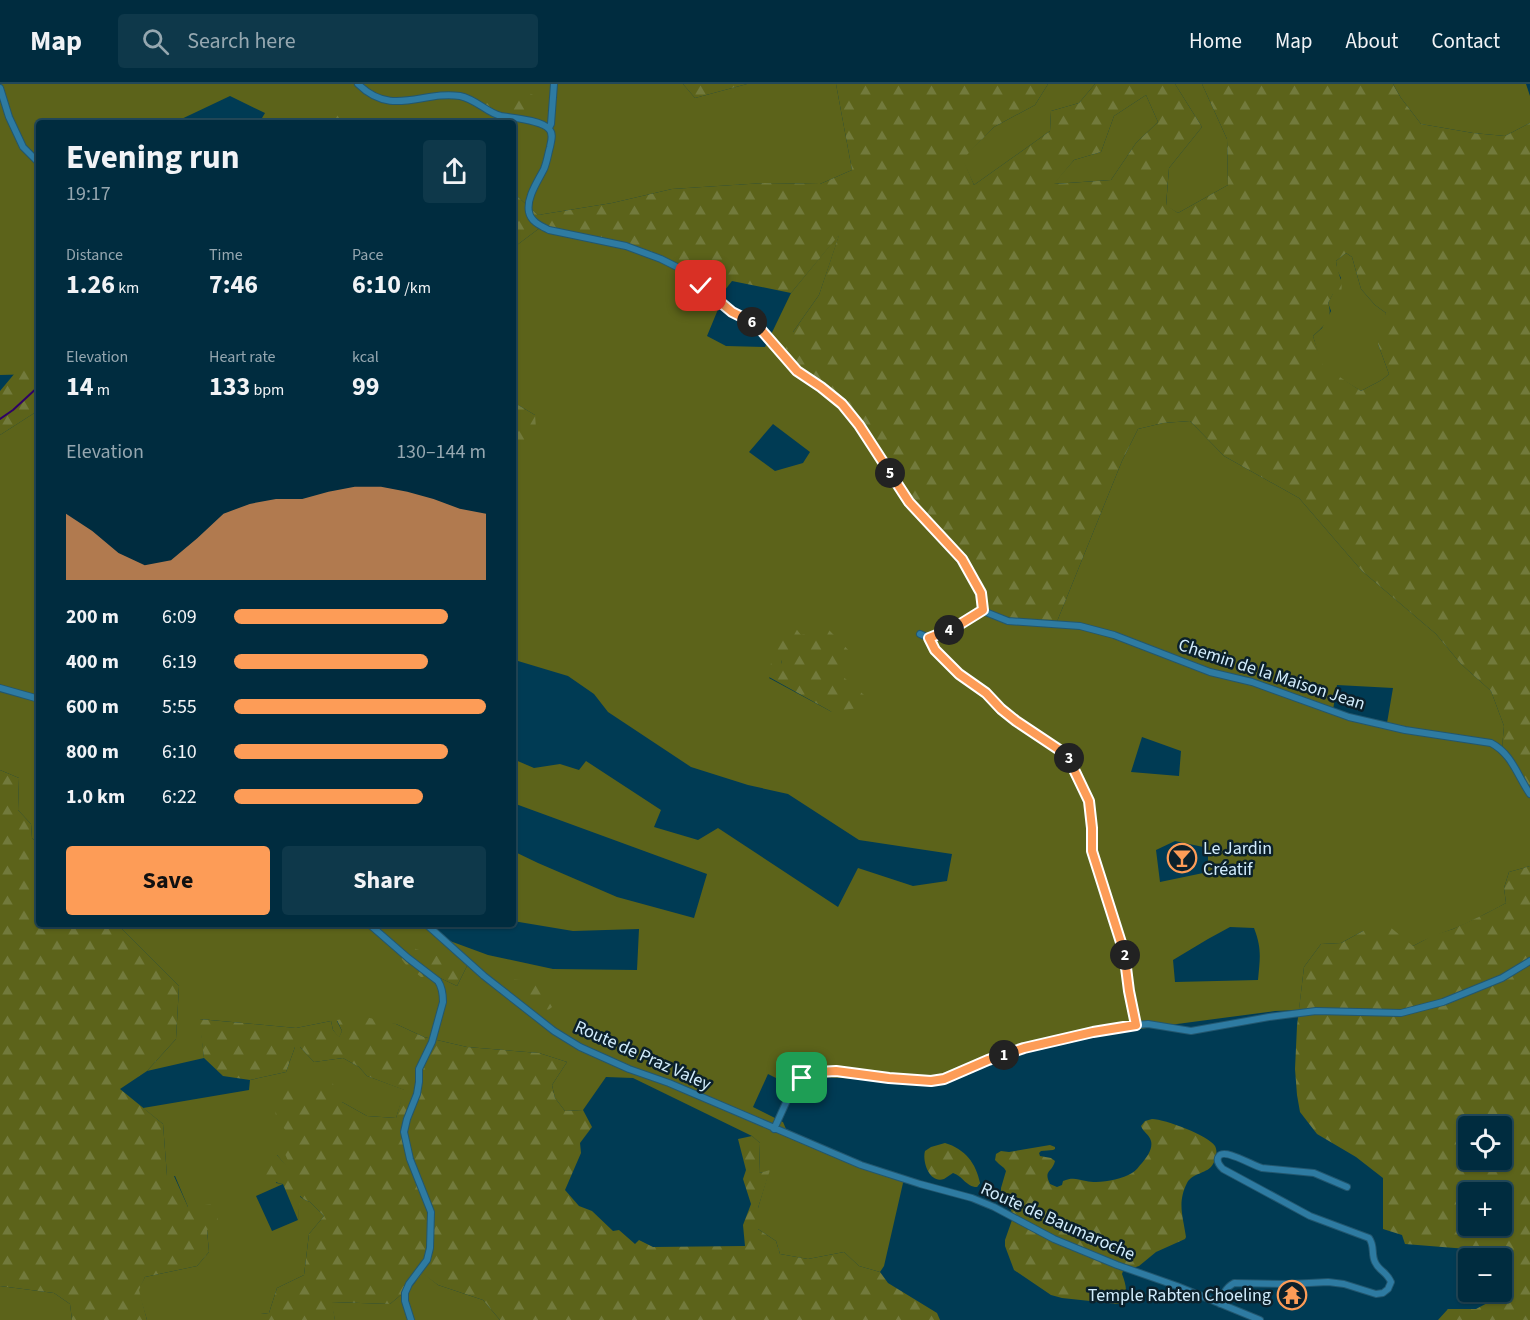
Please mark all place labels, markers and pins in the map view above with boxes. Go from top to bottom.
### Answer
pin [675,260,726,311]
pin: 6 [737,307,767,337]
pin: 5 [875,458,905,488]
pin: 4 [934,615,964,645]
pin: 3 [1054,743,1084,773]
place label: Le Jardin Créatif [1203,836,1272,882]
bar icon: Le Jardin Créatif [1166,842,1198,874]
pin: 2 [1110,940,1140,970]
pin: 1 [989,1040,1019,1070]
pin [776,1052,827,1103]
temple icon: Temple Rabten Choeling [1276,1279,1308,1311]
place label: Temple Rabten Choeling [1088,1283,1271,1308]

